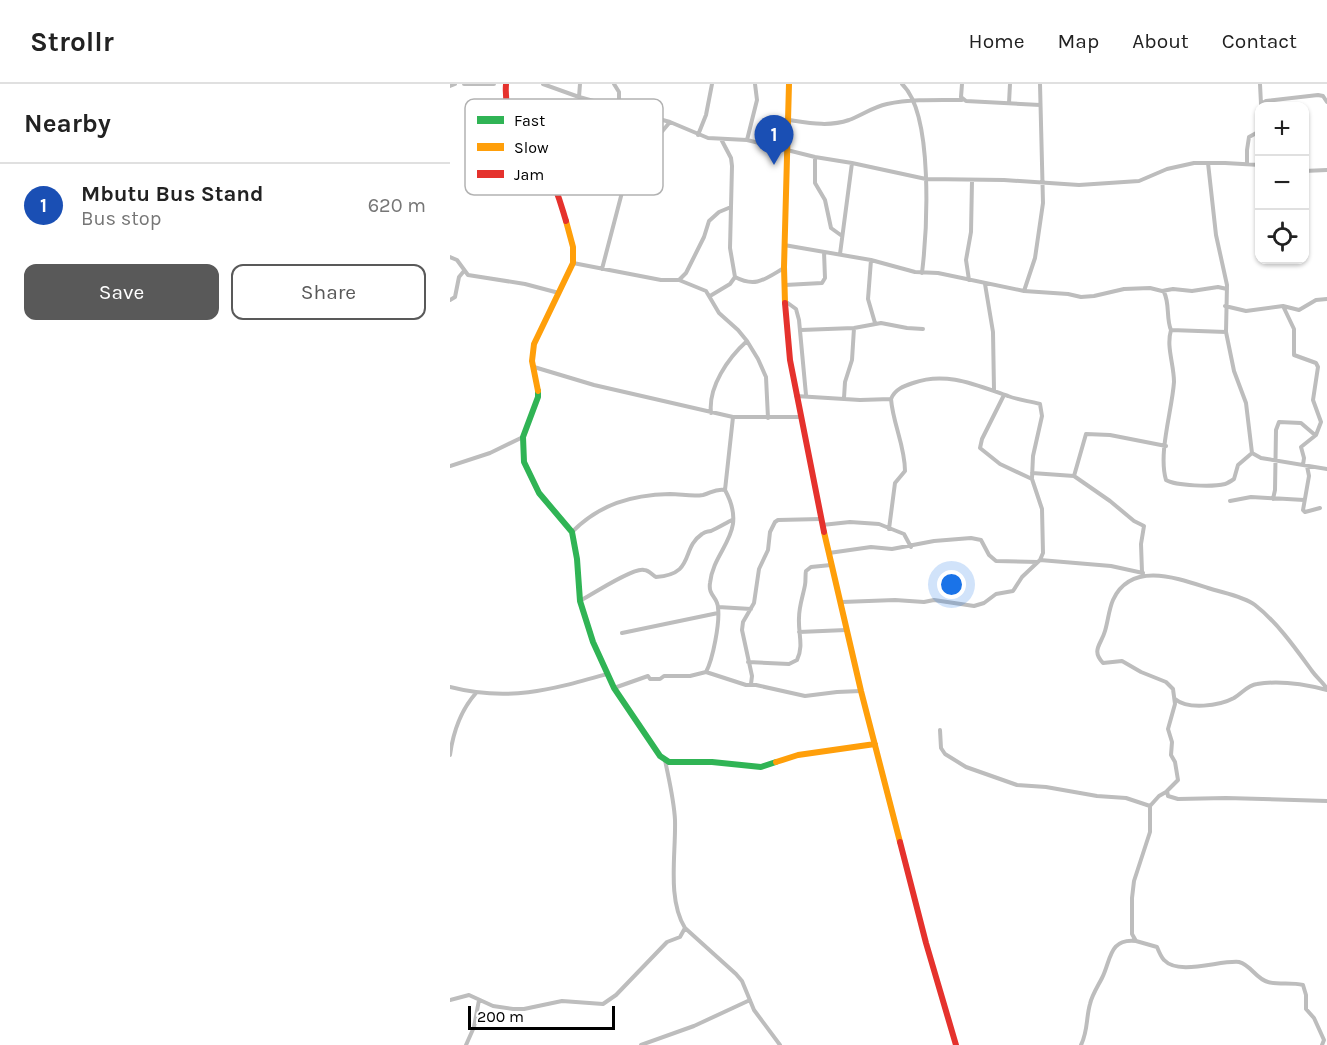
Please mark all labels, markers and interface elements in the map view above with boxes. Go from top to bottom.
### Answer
text: Strollr [30,25,114,58]
text: Home [969,29,1025,53]
text: Map [1058,29,1099,53]
text: About [1132,29,1189,53]
text: Contact [1222,29,1297,53]
legend [465,99,663,195]
map controls [1255,102,1309,264]
button: + [1255,102,1309,156]
text: Nearby [24,108,111,139]
text: Fast [514,111,545,130]
pin: 1 [754,116,794,165]
text: Slow [514,138,549,157]
button: − [1255,156,1309,210]
text: Jam [514,165,544,184]
text: Mbutu Bus Stand [81,181,264,207]
text: 1 [40,194,47,217]
text: 620 m [368,194,426,217]
text: Bus stop [81,207,161,230]
button: locate [1255,210,1309,264]
button: Save [24,264,219,320]
button: Share [231,264,426,320]
your location [937,570,966,599]
scale bar [468,1003,615,1030]
text: 200 m [477,1007,524,1026]

